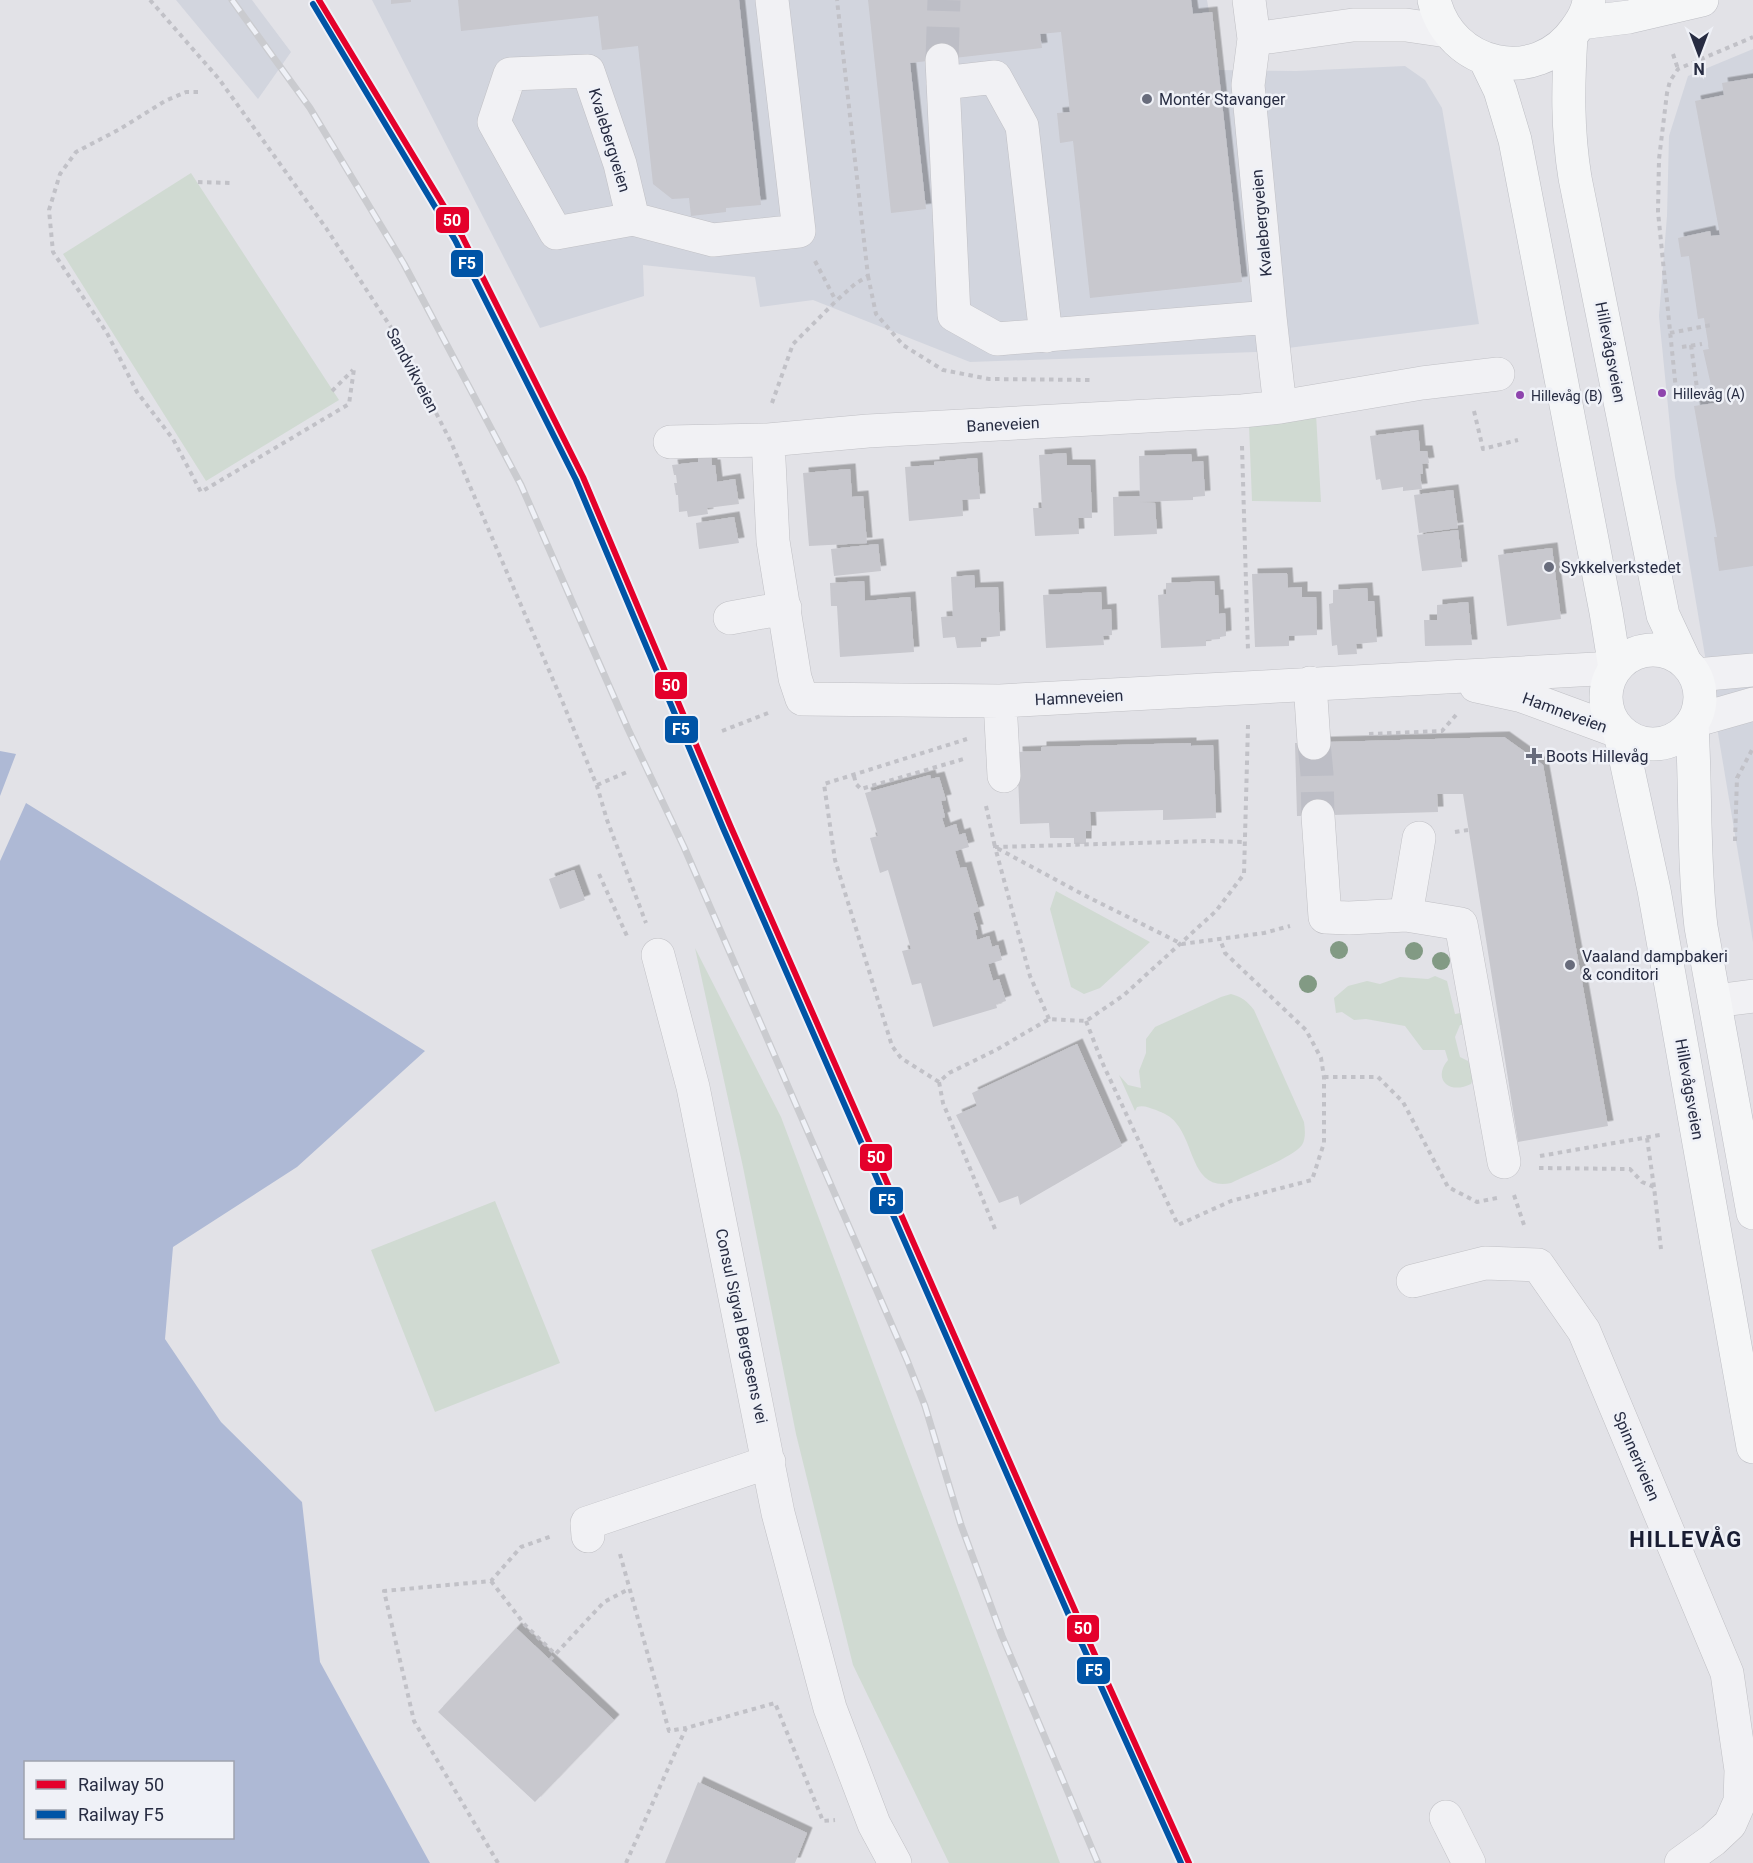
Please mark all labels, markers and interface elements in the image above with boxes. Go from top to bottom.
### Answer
north arrow [1669,24,1729,84]
text: N [1693,59,1705,78]
street label: Kvalebergveien [585,86,634,194]
place label: Montér Stavanger [1159,90,1286,109]
marker: Montér Stavanger [1140,92,1154,106]
street label: Kvalebergveien [1247,169,1276,277]
line badge: 50 [435,206,470,234]
text: 50 [443,211,461,230]
line badge: F5 [450,249,484,278]
text: F5 [458,254,476,273]
street label: Hillevågsveien [1591,300,1630,404]
street label: Sandvikveien [382,325,443,416]
place label: Hillevåg (A) [1673,386,1745,403]
marker: Hillevåg (A) [1656,387,1668,399]
place label: Hillevåg (B) [1531,388,1603,405]
marker: Hillevåg (B) [1514,389,1526,401]
street label: Baneveien [966,413,1040,436]
place label: Sykkelverkstedet [1561,558,1681,577]
marker: Sykkelverkstedet [1542,560,1556,574]
line badge: 50 [654,671,688,700]
text: 50 [662,676,680,695]
street label: Hamneveien [1034,686,1124,709]
street label: Hamneveien [1520,688,1610,737]
line badge: F5 [664,715,699,744]
text: F5 [672,720,690,739]
place label: Boots Hillevåg [1546,747,1648,766]
marker: Boots Hillevåg [1527,749,1541,763]
place label: Vaaland dampbakeri & conditori [1582,947,1728,984]
marker: Vaaland dampbakeri & conditori [1563,958,1577,972]
street label: Hillevågsveien [1671,1037,1708,1141]
line badge: 50 [859,1143,893,1172]
text: 50 [867,1148,885,1167]
line badge: F5 [869,1186,904,1215]
text: F5 [878,1191,896,1210]
street label: Consul Sigval Bergesens vei [712,1227,771,1425]
street label: Spinneriveien [1609,1409,1664,1504]
district label: HILLEVÅG [1629,1526,1743,1552]
line badge: 50 [1066,1614,1100,1643]
text: 50 [1074,1619,1092,1638]
line badge: F5 [1076,1656,1111,1685]
text: F5 [1085,1661,1103,1680]
legend [24,1761,234,1839]
text: Railway 50 [78,1774,164,1795]
text: Railway F5 [78,1804,164,1825]

